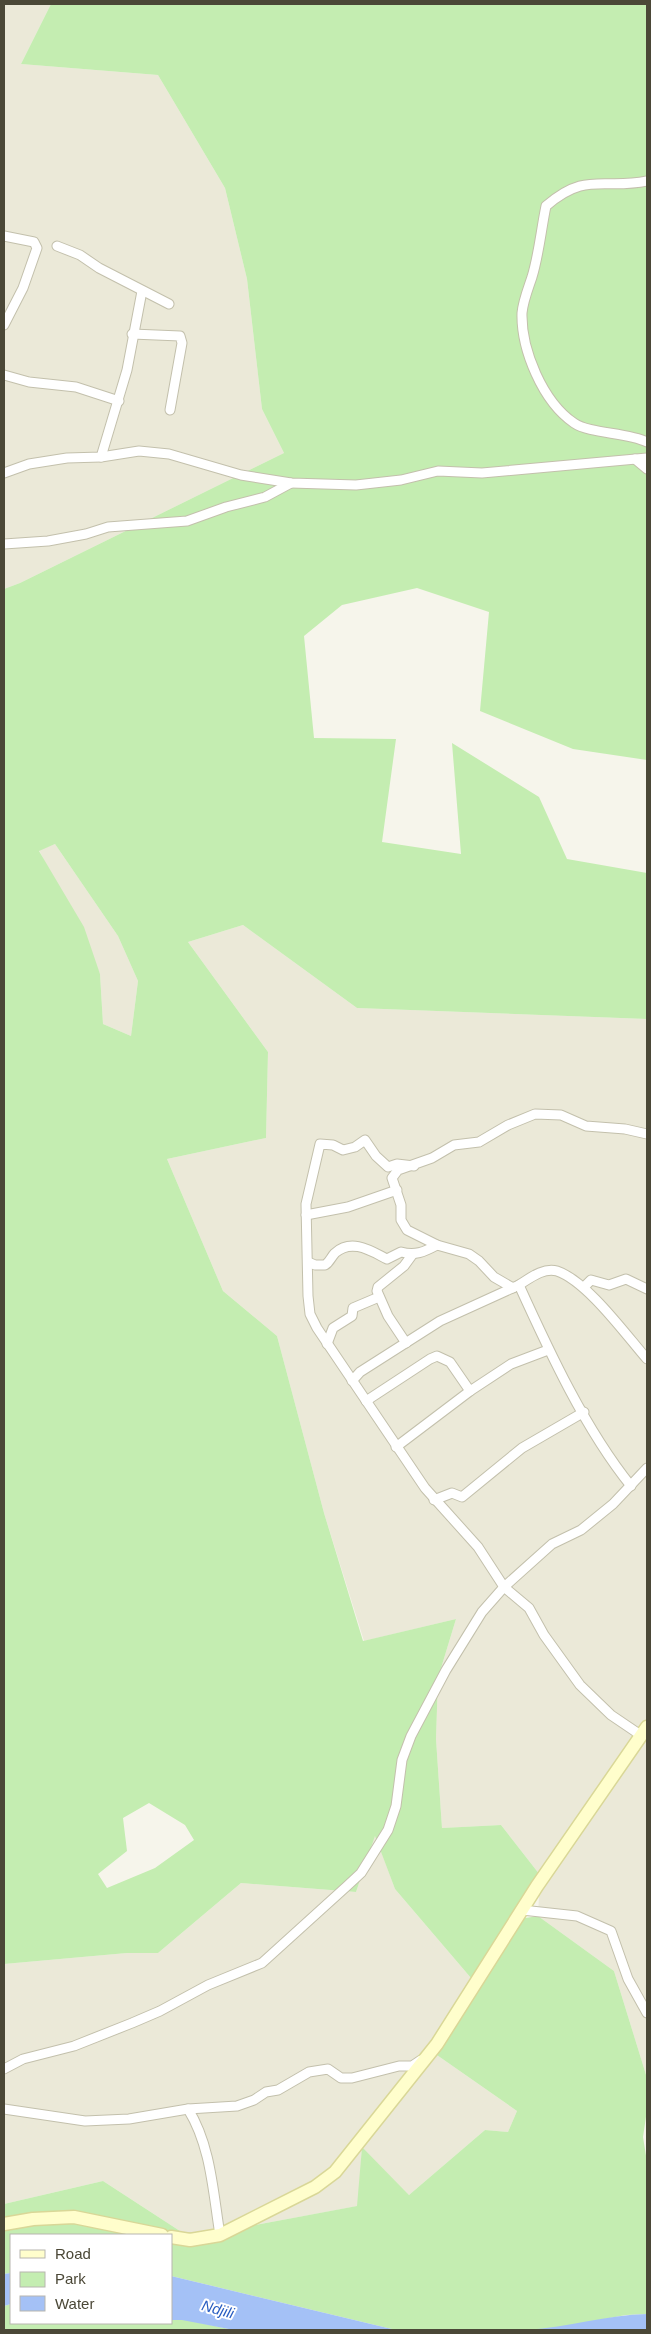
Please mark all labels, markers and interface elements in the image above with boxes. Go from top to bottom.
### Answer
legend [10,2234,172,2324]
text: Road [55,2245,91,2262]
text: Park [55,2270,86,2287]
text: Water [55,2295,94,2312]
water label: Ndjili [200,2296,237,2322]

